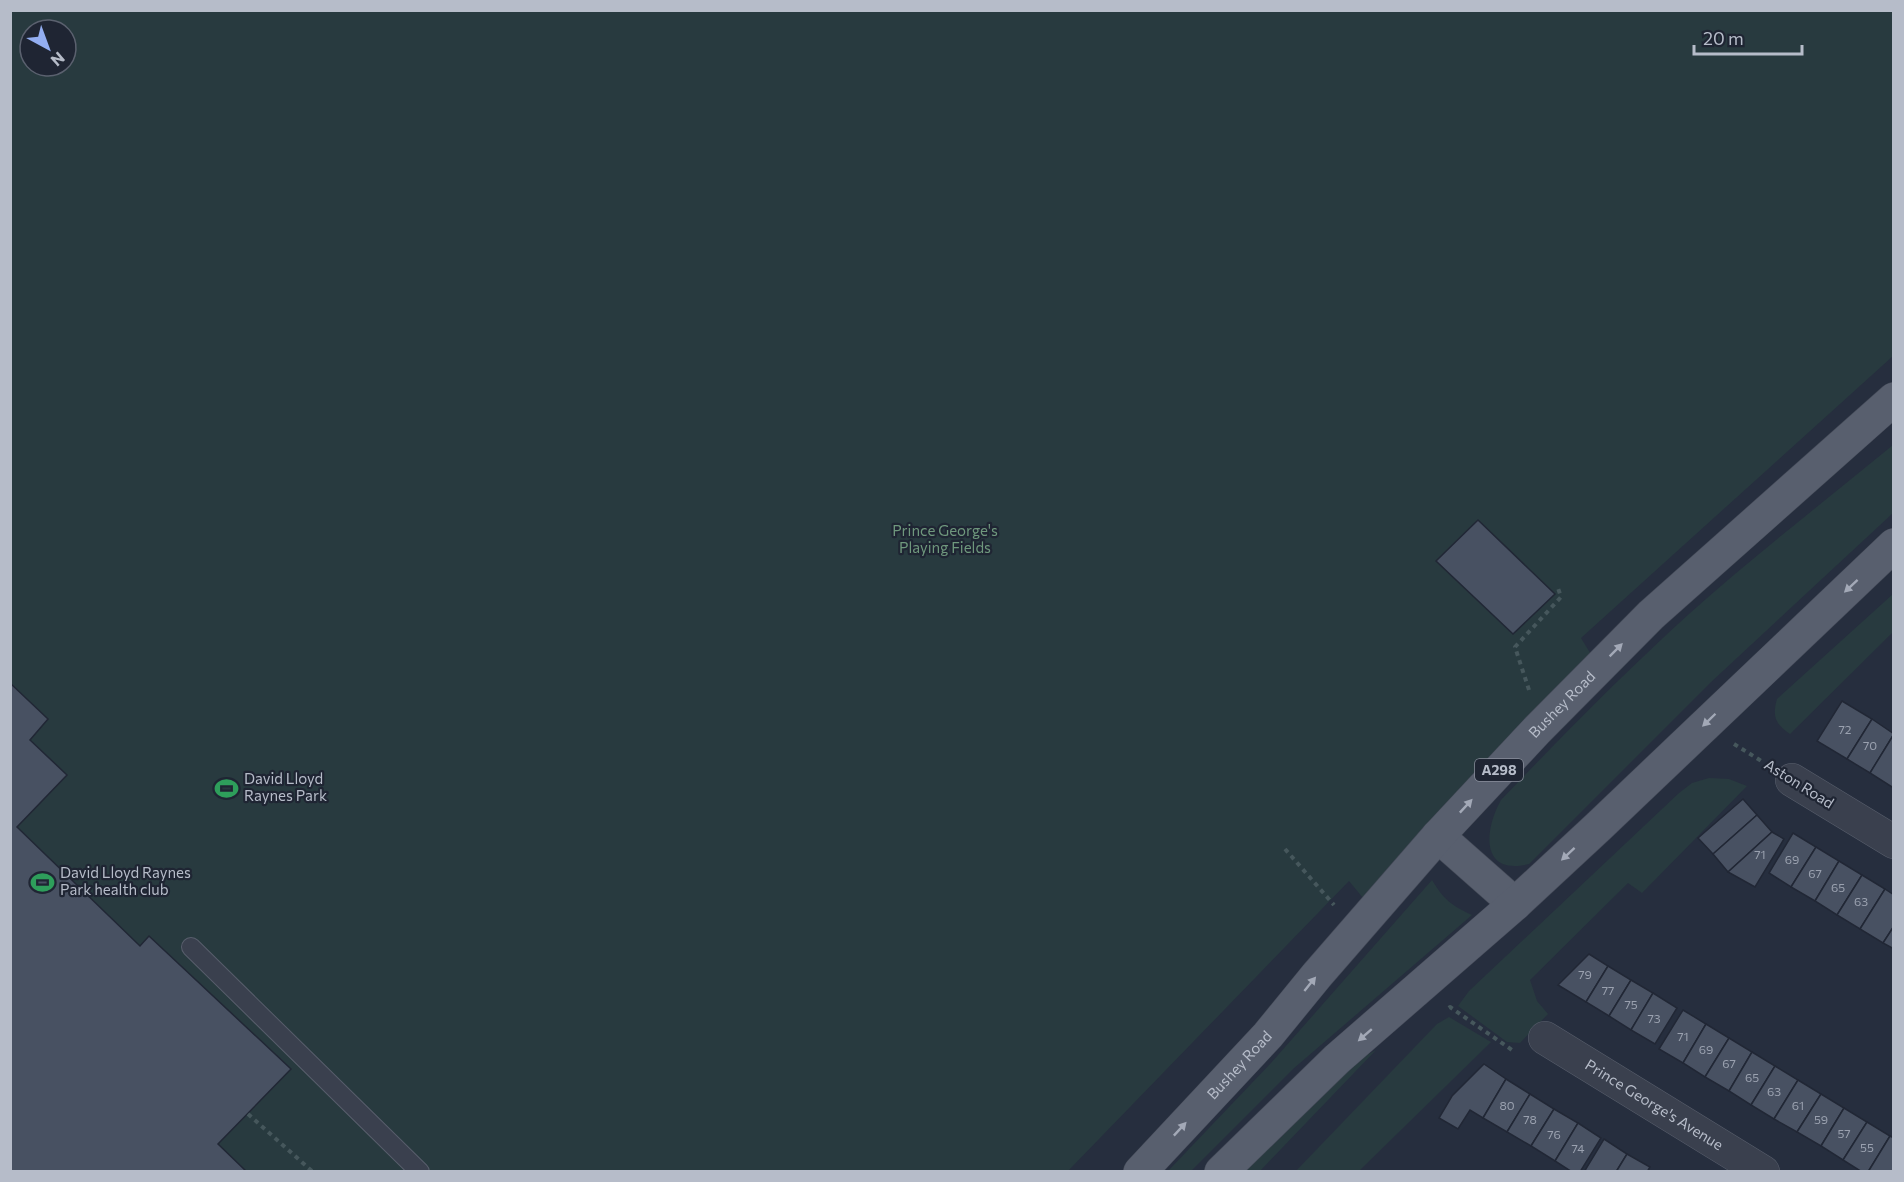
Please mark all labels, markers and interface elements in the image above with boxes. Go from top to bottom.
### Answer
north arrow [18,18,78,78]
scale bar [1694,18,1802,56]
text: 20 m [1703,27,1744,49]
text: N [47,49,69,71]
park label: Prince George's Playing Fields [892,521,998,556]
one-way arrow [1845,578,1859,592]
one-way arrow [1609,643,1624,657]
street label: Bushey Road [1524,667,1598,741]
one-way arrow [1703,712,1717,726]
house number: 72 [1839,722,1852,736]
house number: 70 [1863,738,1877,752]
street label: Aston Road [1761,755,1838,812]
road number: A298 [1475,759,1523,781]
place label: David Lloyd Raynes Park [244,769,327,804]
sports icon: David Lloyd Raynes Park [213,775,239,801]
one-way arrow [1459,798,1473,813]
one-way arrow [1561,847,1576,861]
house number: 71 [1754,847,1766,861]
house number: 69 [1785,852,1799,866]
place label: David Lloyd Raynes Park health club [60,863,191,898]
house number: 67 [1808,866,1822,880]
sports icon: David Lloyd Raynes Park health club [29,869,55,895]
house number: 65 [1831,880,1845,894]
house number: 63 [1854,894,1868,908]
house number: 79 [1578,967,1592,981]
one-way arrow [1303,976,1315,991]
house number: 77 [1602,983,1614,997]
house number: 75 [1624,997,1638,1011]
house number: 73 [1647,1011,1661,1025]
street label: Bushey Road [1203,1027,1275,1103]
one-way arrow [1358,1028,1373,1041]
house number: 71 [1677,1029,1689,1043]
house number: 69 [1699,1042,1713,1056]
street label: Prince George's Avenue [1582,1055,1727,1153]
house number: 67 [1722,1056,1736,1070]
house number: 65 [1745,1070,1759,1084]
house number: 63 [1767,1084,1781,1098]
house number: 80 [1499,1098,1515,1112]
house number: 61 [1792,1098,1804,1112]
house number: 78 [1523,1112,1537,1126]
house number: 59 [1814,1112,1828,1126]
one-way arrow [1173,1122,1186,1137]
house number: 57 [1837,1126,1851,1140]
house number: 76 [1547,1127,1561,1141]
house number: 55 [1860,1140,1874,1154]
house number: 74 [1572,1141,1584,1155]

